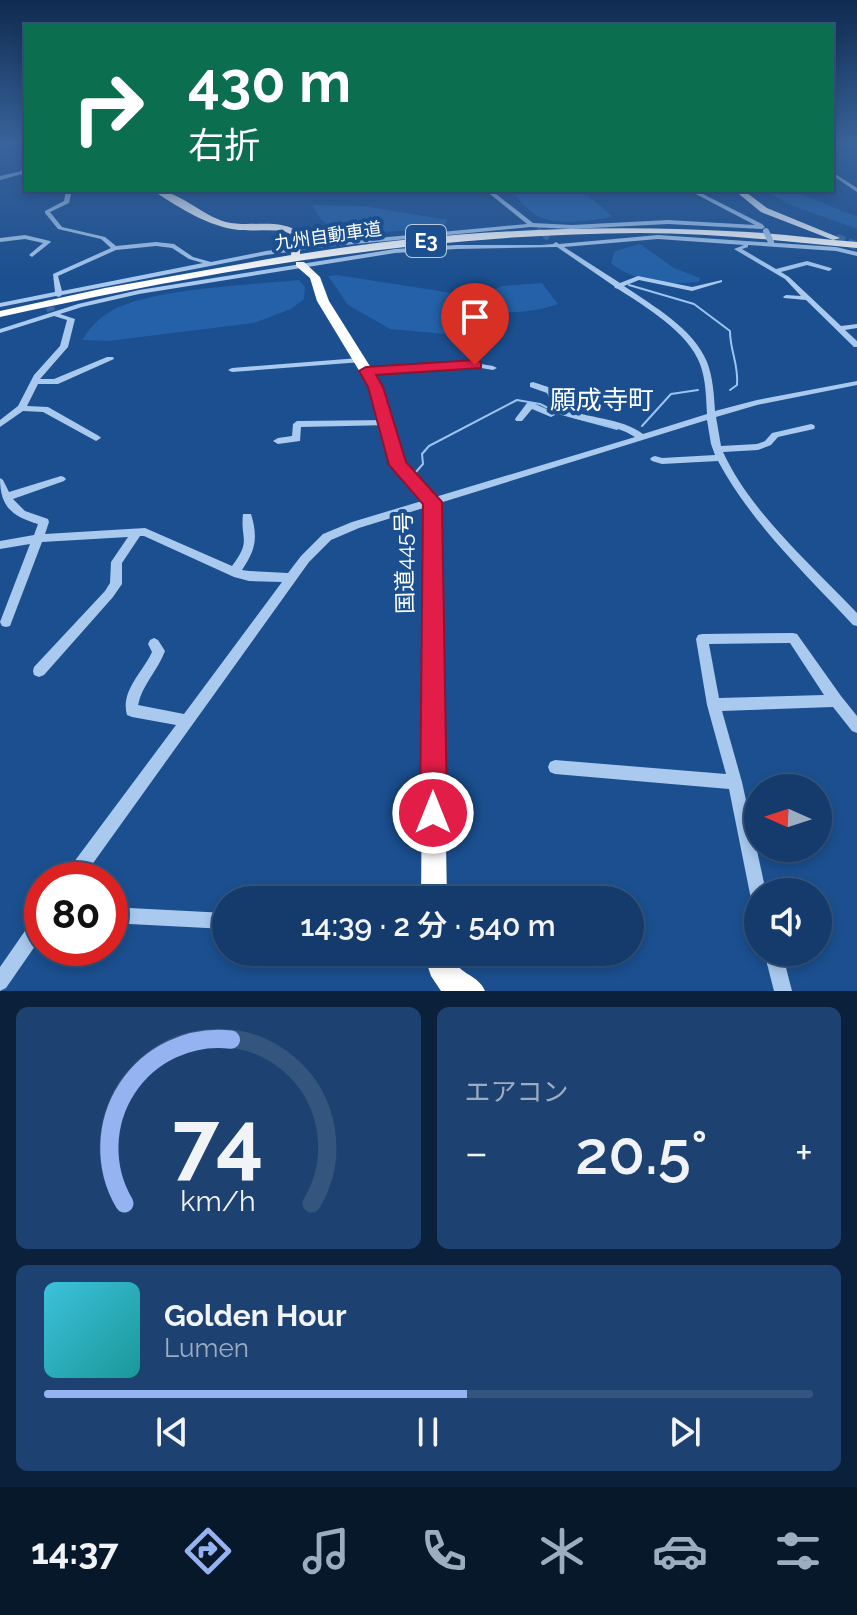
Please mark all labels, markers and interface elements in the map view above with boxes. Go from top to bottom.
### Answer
text: 430 m [188,49,351,115]
icon: right [56,56,160,160]
text: 右折 [188,124,260,166]
street label: 九州自動車道 [273,218,383,253]
road number: E3 [406,225,446,257]
pin [441,283,509,365]
icon: arrive [453,295,497,339]
district label: 願成寺町 [550,385,654,415]
street label: 国道445号 [390,512,418,614]
position arrow [391,771,475,855]
north arrow [744,774,832,862]
map controls [744,774,832,966]
speed limit sign: 80 [24,862,128,966]
button: sound [744,878,832,966]
text: 14:39 · 2 分 · 540 m [300,908,556,943]
text: エアコン [465,1077,569,1107]
text: 74 [173,1092,264,1189]
text: 20.5° [575,1118,708,1188]
text: − [465,1127,488,1178]
text: + [795,1127,813,1178]
text: km/h [181,1184,256,1218]
text: Golden Hour [164,1298,347,1333]
text: Lumen [164,1333,249,1363]
icon: previous [150,1410,194,1454]
icon: pause [406,1410,450,1454]
icon: next [663,1410,707,1454]
icon: directions [180,1523,236,1579]
icon: music [298,1523,354,1579]
icon: phone [416,1523,472,1579]
icon: climate [534,1523,590,1579]
icon: car [652,1523,708,1579]
icon: filters [770,1523,826,1579]
text: 14:37 [31,1530,118,1572]

